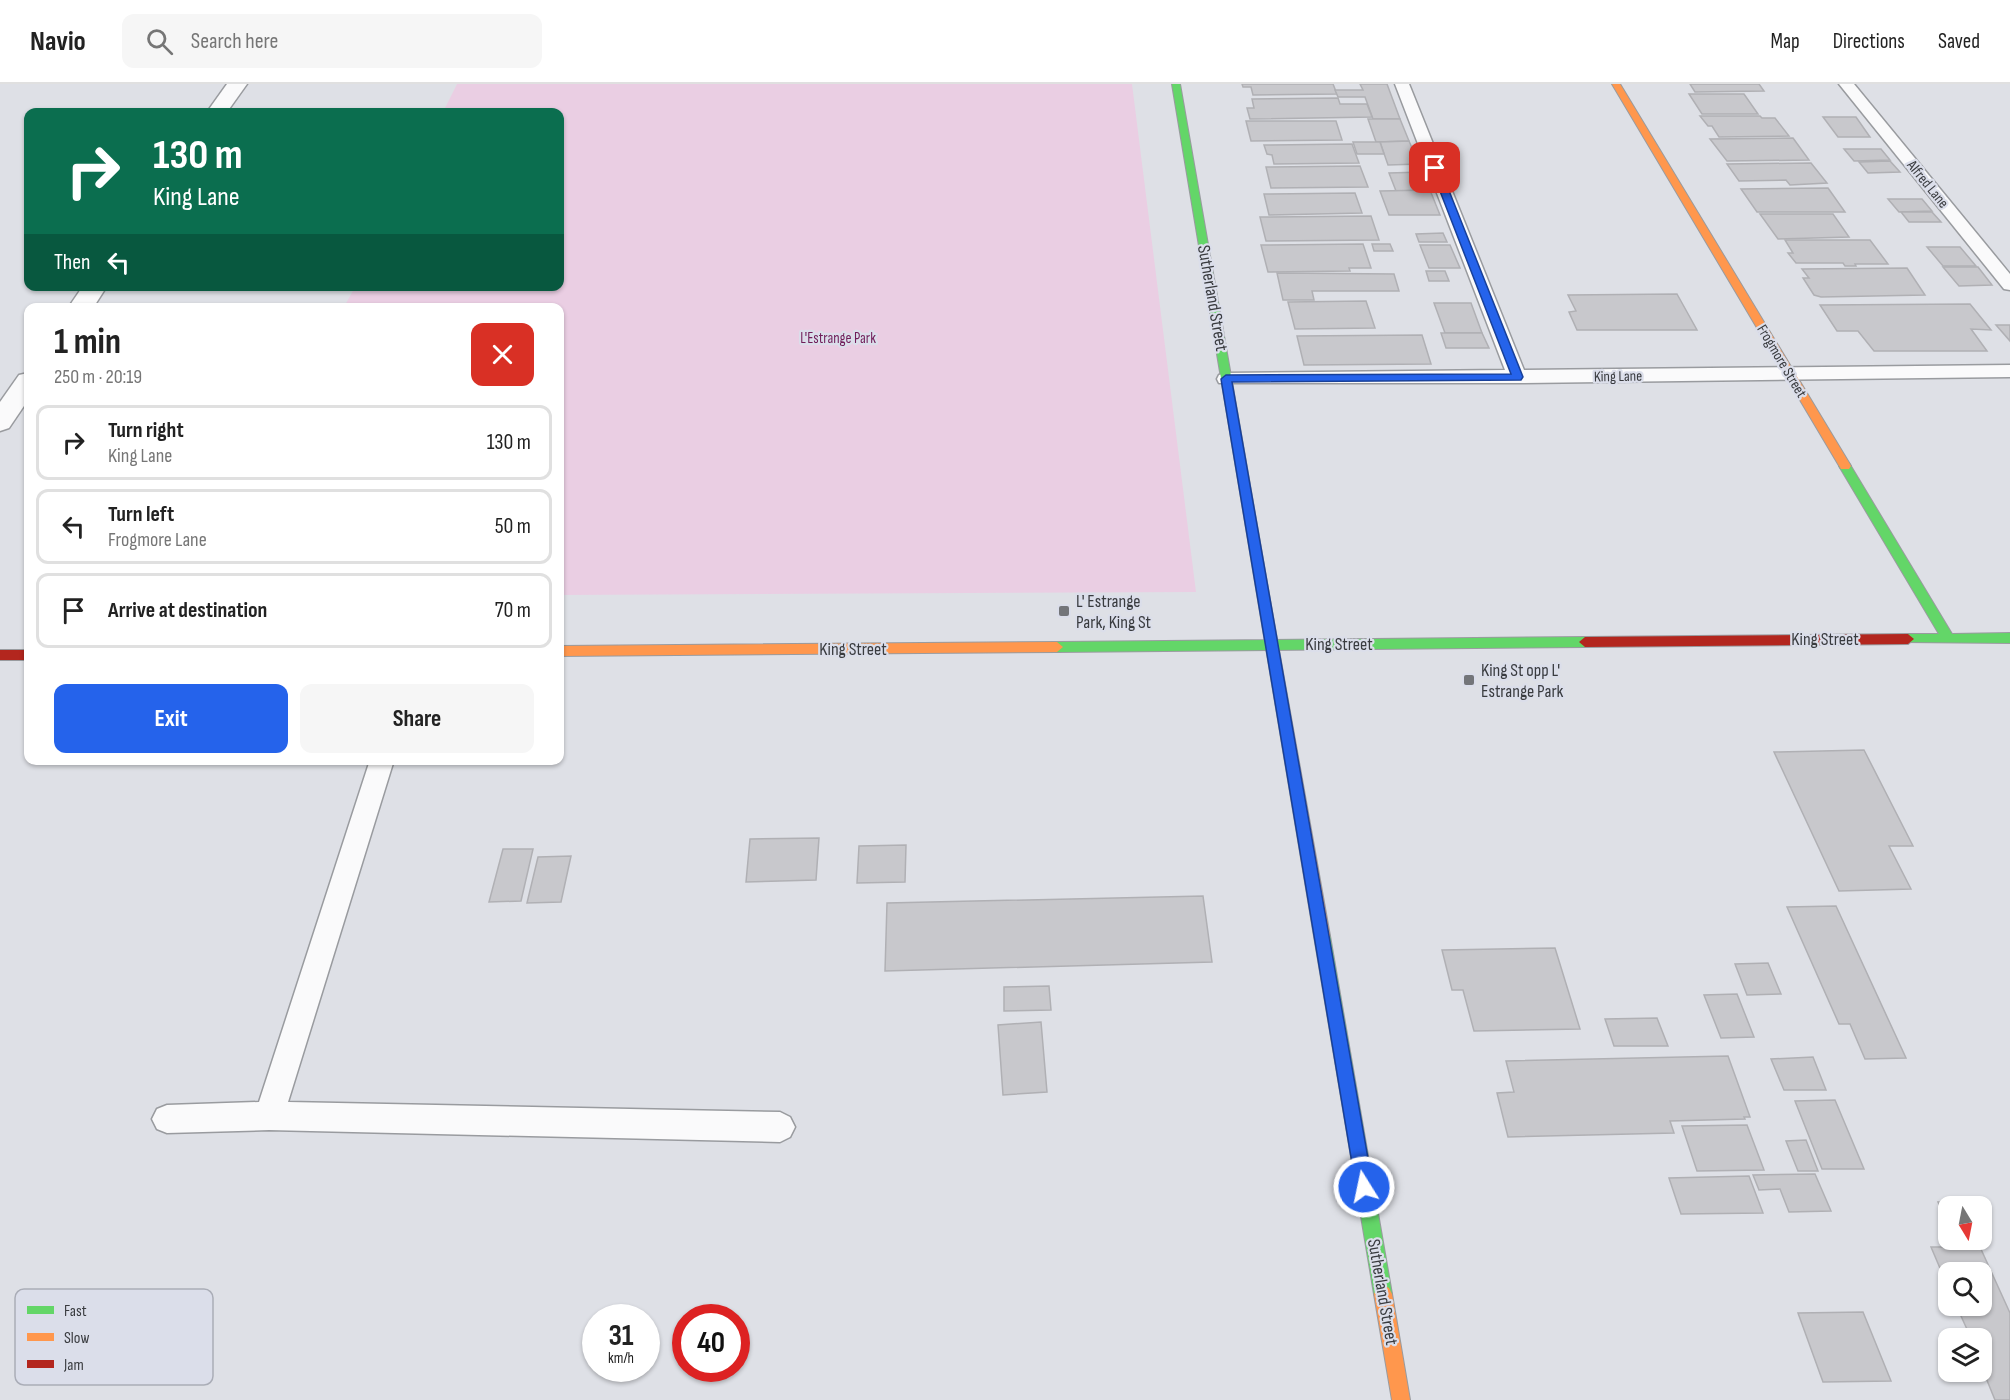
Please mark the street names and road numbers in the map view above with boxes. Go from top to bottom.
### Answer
street label: Alfred Lane [1902,156,1953,212]
street label: Sutherland Street [1193,243,1232,353]
street label: Frogmore Street [1752,321,1811,402]
street label: King Lane [1594,367,1642,386]
street label: King Street [1791,629,1859,650]
street label: King Street [1305,634,1373,655]
street label: King Street [819,639,887,660]
street label: Sutherland Street [1363,1237,1402,1347]

